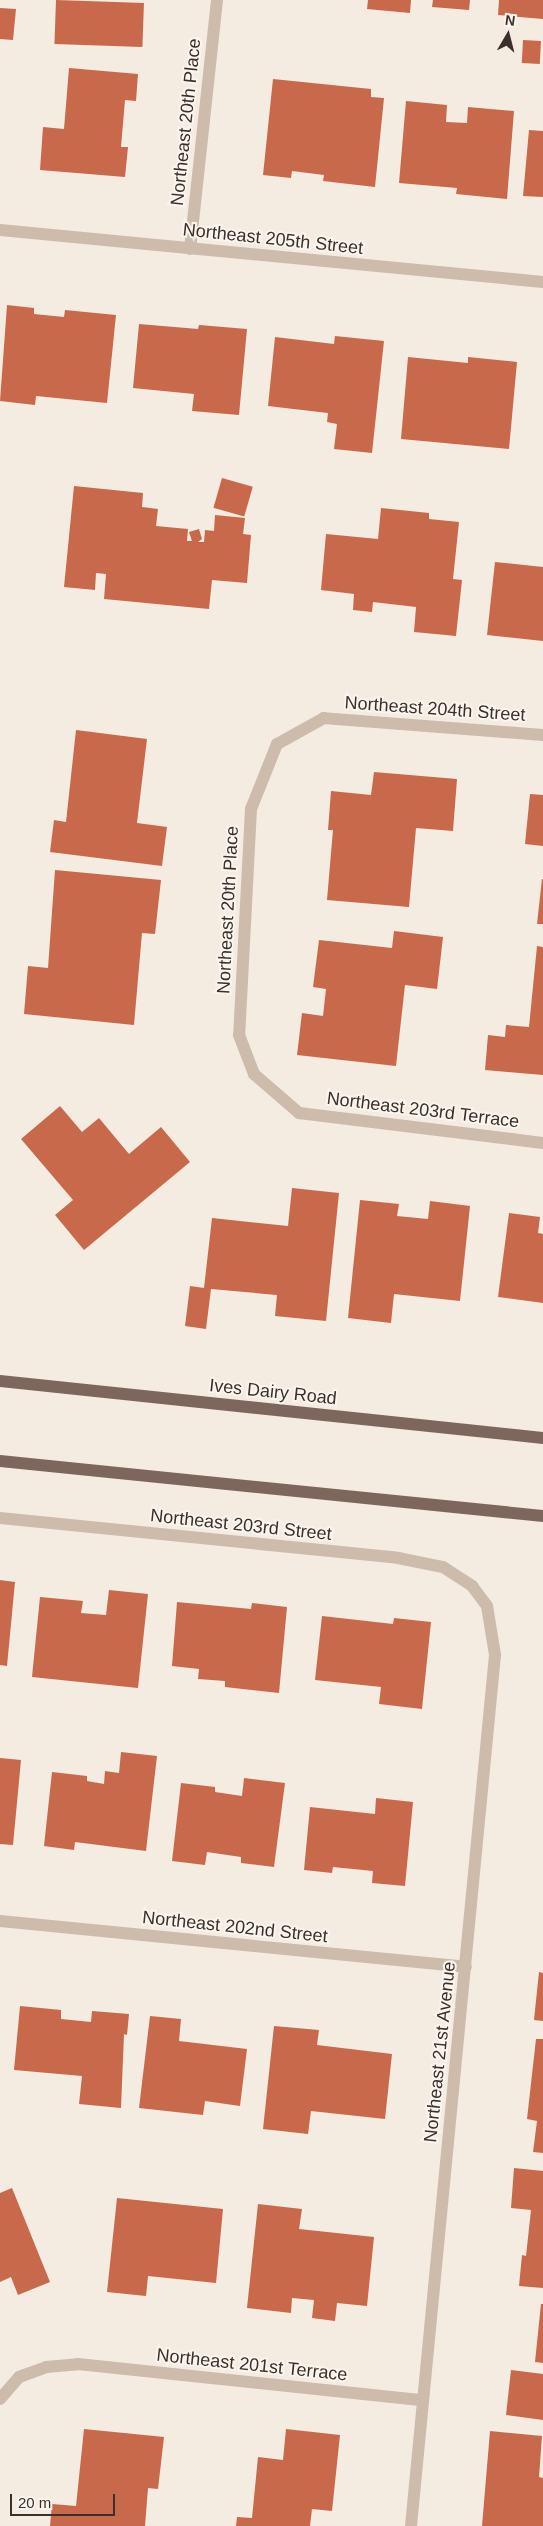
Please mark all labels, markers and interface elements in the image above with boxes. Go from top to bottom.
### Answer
north arrow [483,10,533,60]
text: N [504,12,516,29]
street label: Northeast 20th Place [166,37,206,207]
street label: Northeast 205th Street [182,219,364,259]
street label: Northeast 204th Street [344,692,526,726]
street label: Northeast 20th Place [213,826,243,994]
street label: Northeast 203rd Terrace [325,1087,521,1133]
street label: Ives Dairy Road [208,1375,338,1409]
street label: Northeast 203rd Street [149,1505,333,1545]
street label: Northeast 202nd Street [141,1907,329,1947]
street label: Northeast 21st Avenue [420,1960,460,2144]
street label: Northeast 201st Terrace [155,2344,349,2386]
scale bar [12,2484,118,2516]
text: 20 m [18,2494,51,2511]

